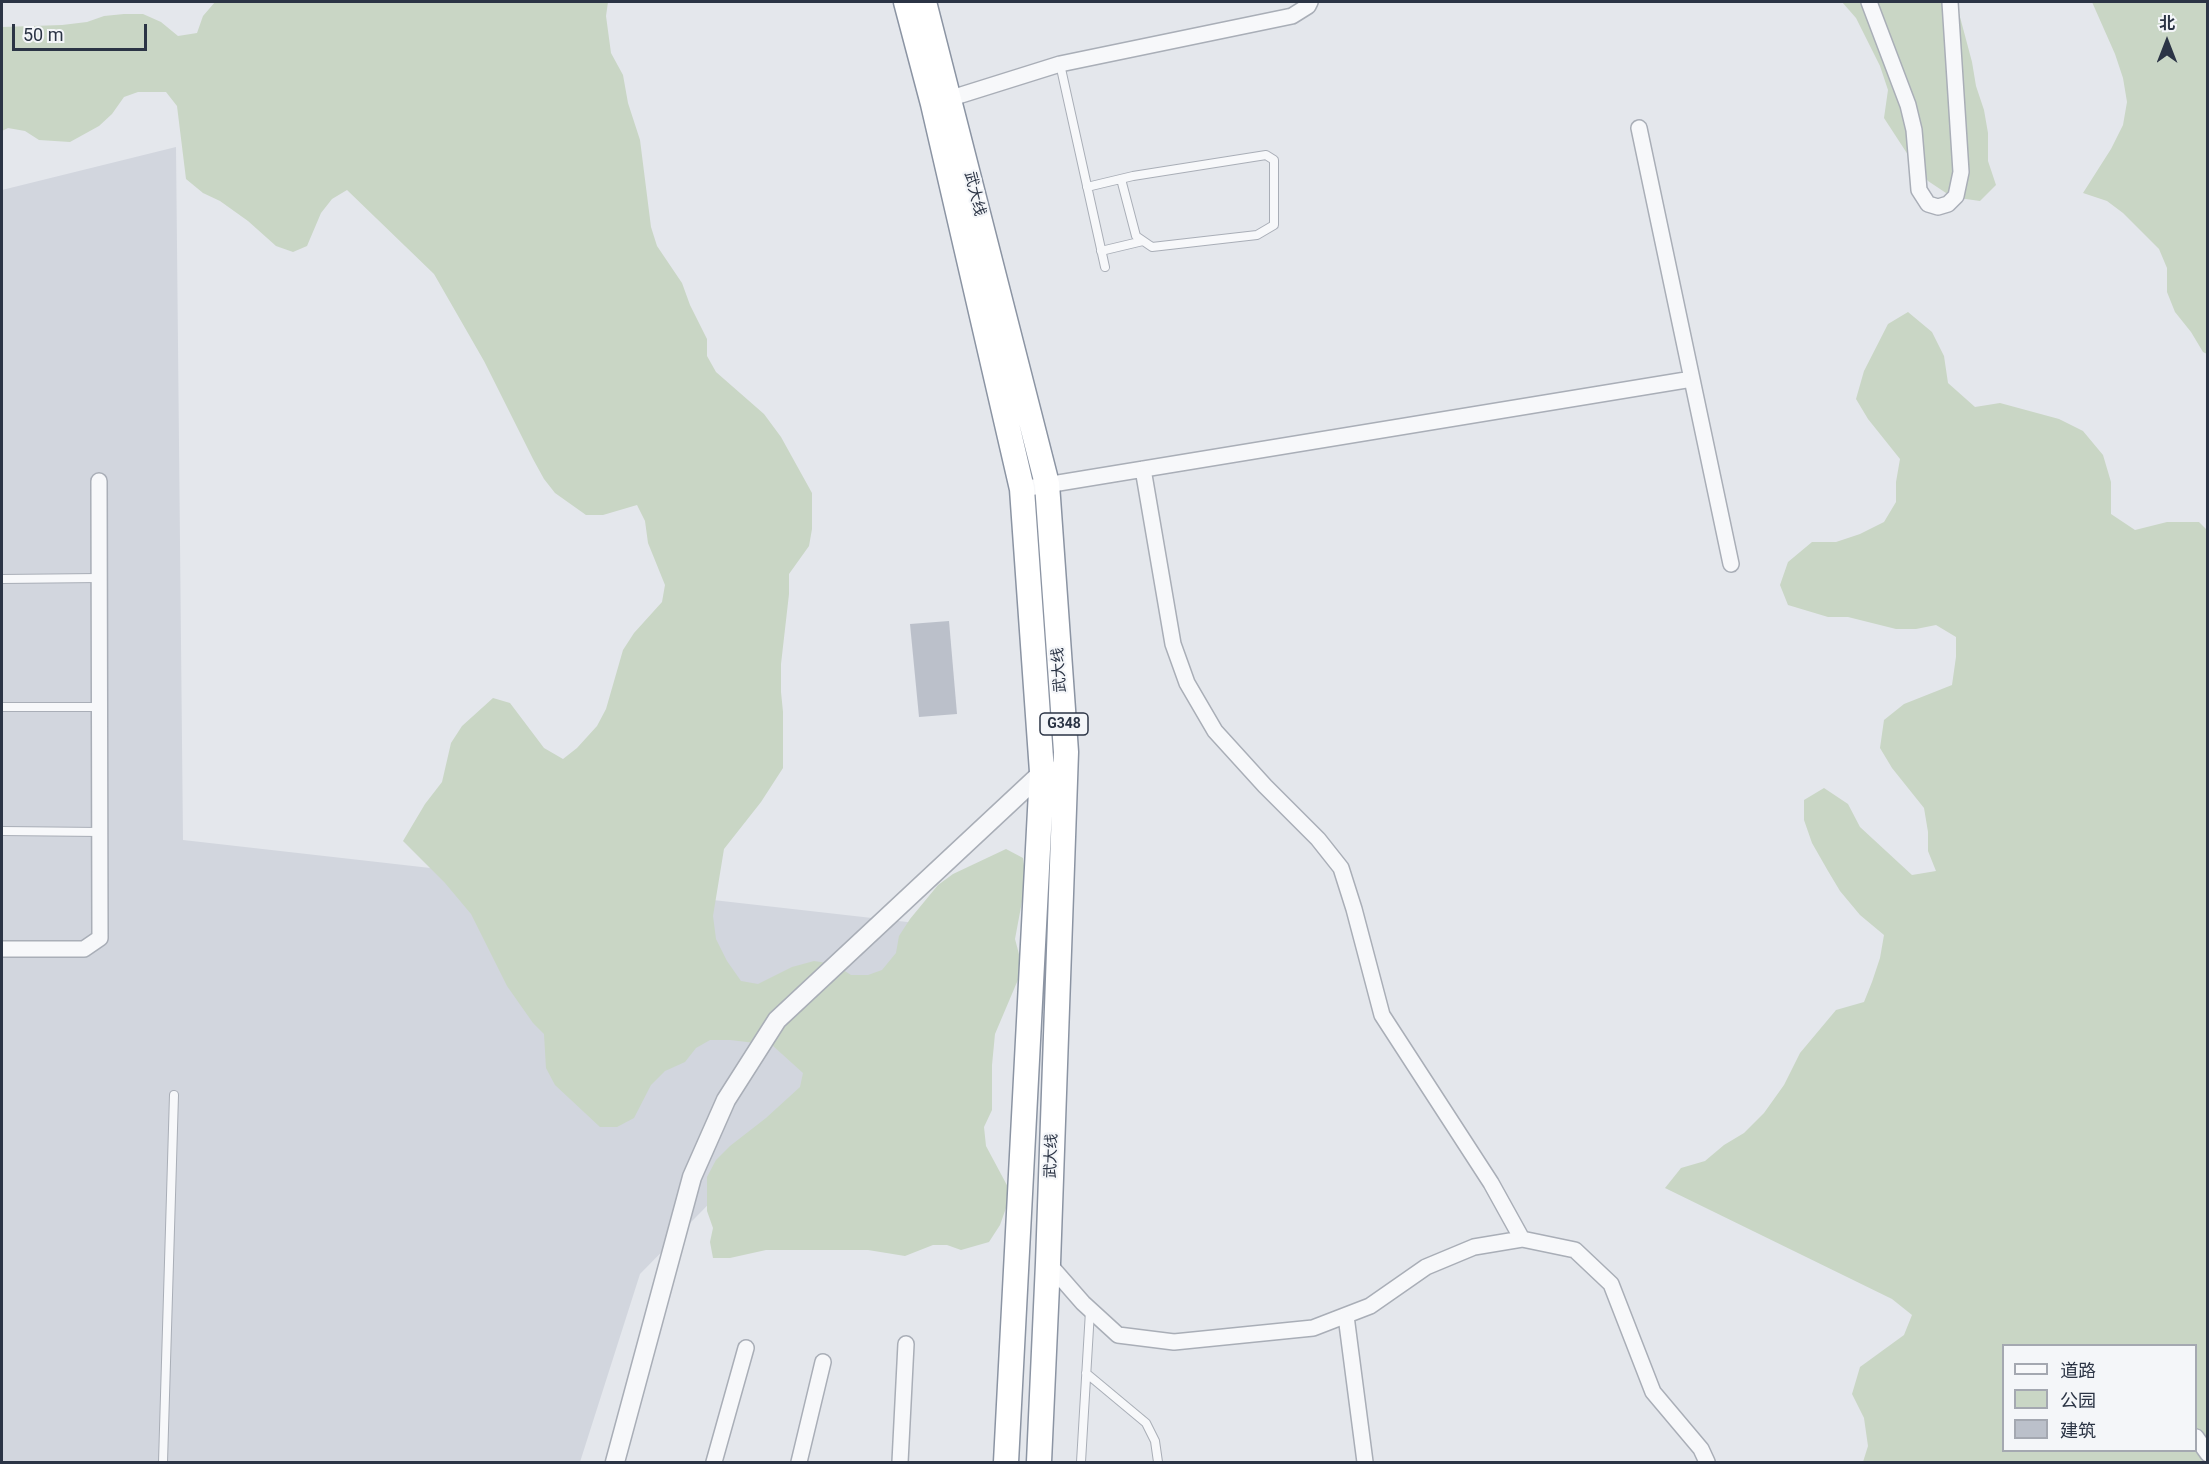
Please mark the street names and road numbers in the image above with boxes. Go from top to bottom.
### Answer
street label: 武大线 [960,170,988,218]
street label: 武大线 [1049,647,1071,693]
road number: G348 [1040,713,1088,735]
street label: 武大线 [1042,1133,1062,1179]

